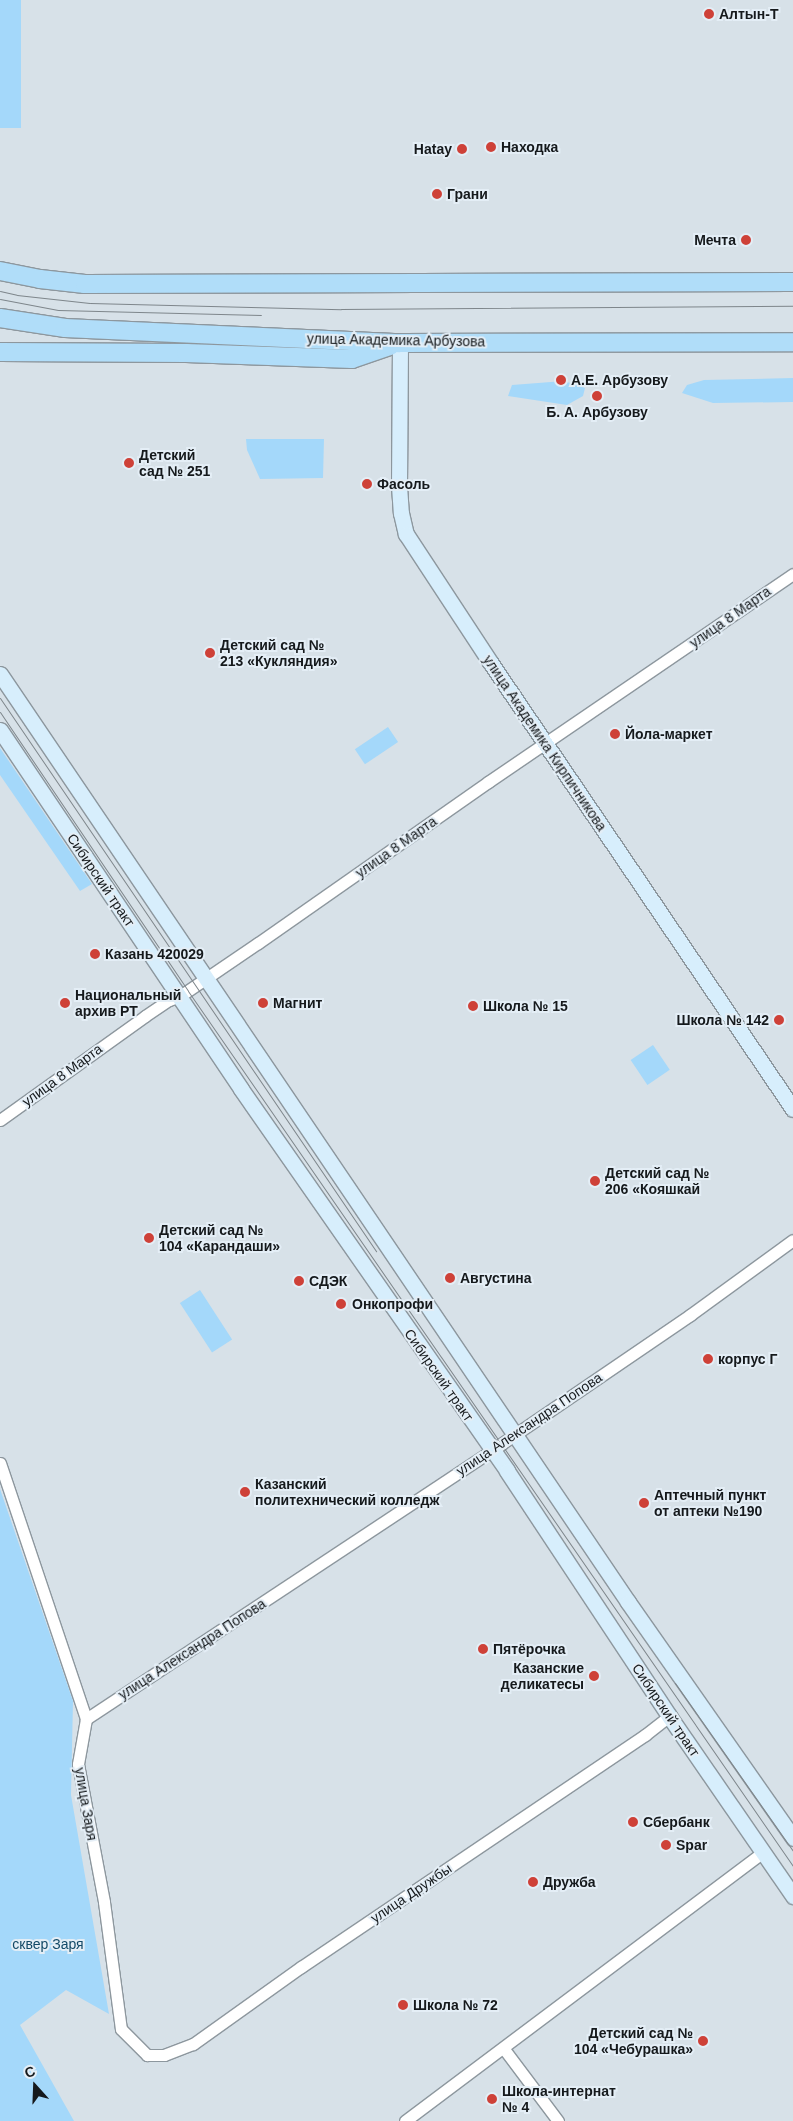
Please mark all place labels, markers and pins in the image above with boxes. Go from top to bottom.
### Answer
place label: Алтын-Т [719,6,778,22]
marker: Алтын-Т [703,8,715,20]
place label: Находка [501,139,558,155]
place label: Hatay [414,141,452,157]
marker: Находка [485,141,497,153]
marker: Hatay [456,143,468,155]
place label: Грани [447,186,488,202]
marker: Грани [431,188,443,200]
place label: Мечта [694,232,736,248]
marker: Мечта [740,234,752,246]
place label: А.Е. Арбузову [571,372,668,388]
marker: А.Е. Арбузову [555,374,567,386]
marker: Б. А. Арбузову [591,390,603,402]
place label: Б. А. Арбузову [546,404,648,420]
place label: Детский сад № 251 [139,447,210,480]
marker: Детский сад № 251 [123,457,135,469]
place label: Фасоль [377,476,430,492]
marker: Фасоль [361,478,373,490]
place label: Детский сад № 213 «Кукляндия» [220,637,338,670]
marker: Детский сад № 213 «Кукляндия» [204,647,216,659]
place label: Йола-маркет [625,726,713,742]
marker: Йола-маркет [609,728,621,740]
place label: Казань 420029 [105,946,204,962]
marker: Казань 420029 [89,948,101,960]
place label: Национальный архив РТ [75,987,181,1020]
place label: Магнит [273,995,322,1011]
marker: Национальный архив РТ [59,997,71,1009]
marker: Магнит [257,997,269,1009]
place label: Школа № 15 [483,998,568,1014]
marker: Школа № 15 [467,1000,479,1012]
place label: Школа № 142 [676,1012,769,1028]
marker: Школа № 142 [773,1014,785,1026]
place label: Детский сад № 206 «Кояшкай [605,1165,709,1198]
marker: Детский сад № 206 «Кояшкай [589,1175,601,1187]
place label: Детский сад № 104 «Карандаши» [159,1222,280,1254]
marker: Детский сад № 104 «Карандаши» [143,1232,155,1244]
place label: Августина [460,1270,531,1286]
marker: Августина [444,1272,456,1284]
place label: СДЭК [309,1273,347,1289]
marker: СДЭК [293,1275,305,1287]
place label: Онкопрофи [352,1296,433,1312]
marker: Онкопрофи [334,1297,348,1311]
place label: корпус Г [718,1351,777,1367]
marker: корпус Г [702,1353,714,1365]
place label: Казанский политехнический колледж [255,1476,439,1508]
marker: Казанский политехнический колледж [239,1486,251,1498]
place label: Аптечный пункт от аптеки №190 [654,1487,766,1520]
marker: Аптечный пункт от аптеки №190 [638,1497,650,1509]
place label: Пятёрочка [493,1641,566,1657]
marker: Пятёрочка [477,1643,489,1655]
place label: Казанские деликатесы [501,1660,584,1692]
marker: Казанские деликатесы [588,1670,600,1682]
place label: Сбербанк [643,1814,710,1830]
marker: Сбербанк [627,1816,639,1828]
place label: Spar [676,1837,707,1853]
marker: Spar [660,1839,672,1851]
place label: Дружба [543,1874,596,1890]
marker: Дружба [527,1876,539,1888]
place label: Школа № 72 [413,1997,498,2013]
marker: Школа № 72 [397,1999,409,2011]
place label: Детский сад № 104 «Чебурашка» [574,2025,693,2058]
marker: Детский сад № 104 «Чебурашка» [697,2035,709,2047]
place label: Школа-интернат № 4 [502,2083,616,2116]
marker: Школа-интернат № 4 [486,2093,498,2105]

